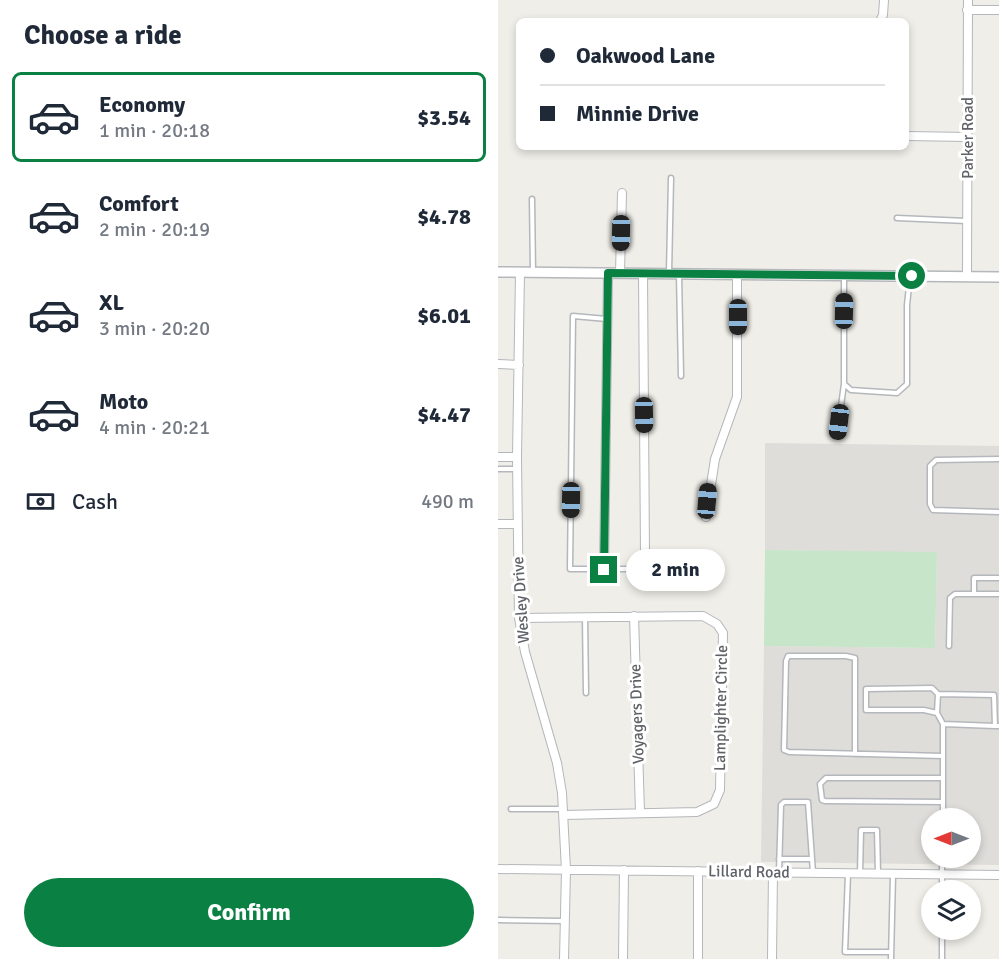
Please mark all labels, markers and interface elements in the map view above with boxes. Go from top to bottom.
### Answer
text: Choose a ride [24,19,182,52]
text: Oakwood Lane [576,42,715,69]
icon: car [27,90,81,144]
text: Economy [99,91,185,118]
street label: Parker Road [958,97,978,179]
text: Minnie Drive [576,100,699,127]
text: $3.54 [417,104,471,131]
text: 1 min · 20:18 [99,118,210,143]
icon: car [27,189,81,243]
text: Comfort [99,190,179,217]
text: $4.78 [417,203,471,230]
car [612,215,630,251]
text: 2 min · 20:19 [99,217,210,242]
route start [898,262,925,289]
icon: car [27,288,81,342]
text: XL [99,289,124,316]
car [835,293,853,329]
car [729,299,747,335]
text: $6.01 [417,302,471,329]
text: 3 min · 20:20 [99,316,210,341]
icon: car [27,387,81,441]
text: Moto [99,388,148,415]
car [635,397,653,433]
text: $4.47 [417,401,471,428]
car [828,403,850,441]
text: 4 min · 20:21 [99,415,210,440]
car [562,482,580,518]
car [696,482,718,520]
icon: cash [24,485,57,518]
text: Cash [72,488,118,515]
text: 490 m [421,489,474,514]
callout: 2 min [625,549,724,591]
street label: Wesley Drive [508,556,534,644]
route end [590,556,617,583]
text: 2 min [651,557,700,582]
street label: Lamplighter Circle [710,645,732,771]
street label: Voyagers Drive [625,663,649,765]
north arrow [921,808,981,868]
map controls [921,808,981,940]
street label: Lillard Road [708,861,790,883]
button: Confirm [24,878,474,947]
button: layers [921,880,981,940]

